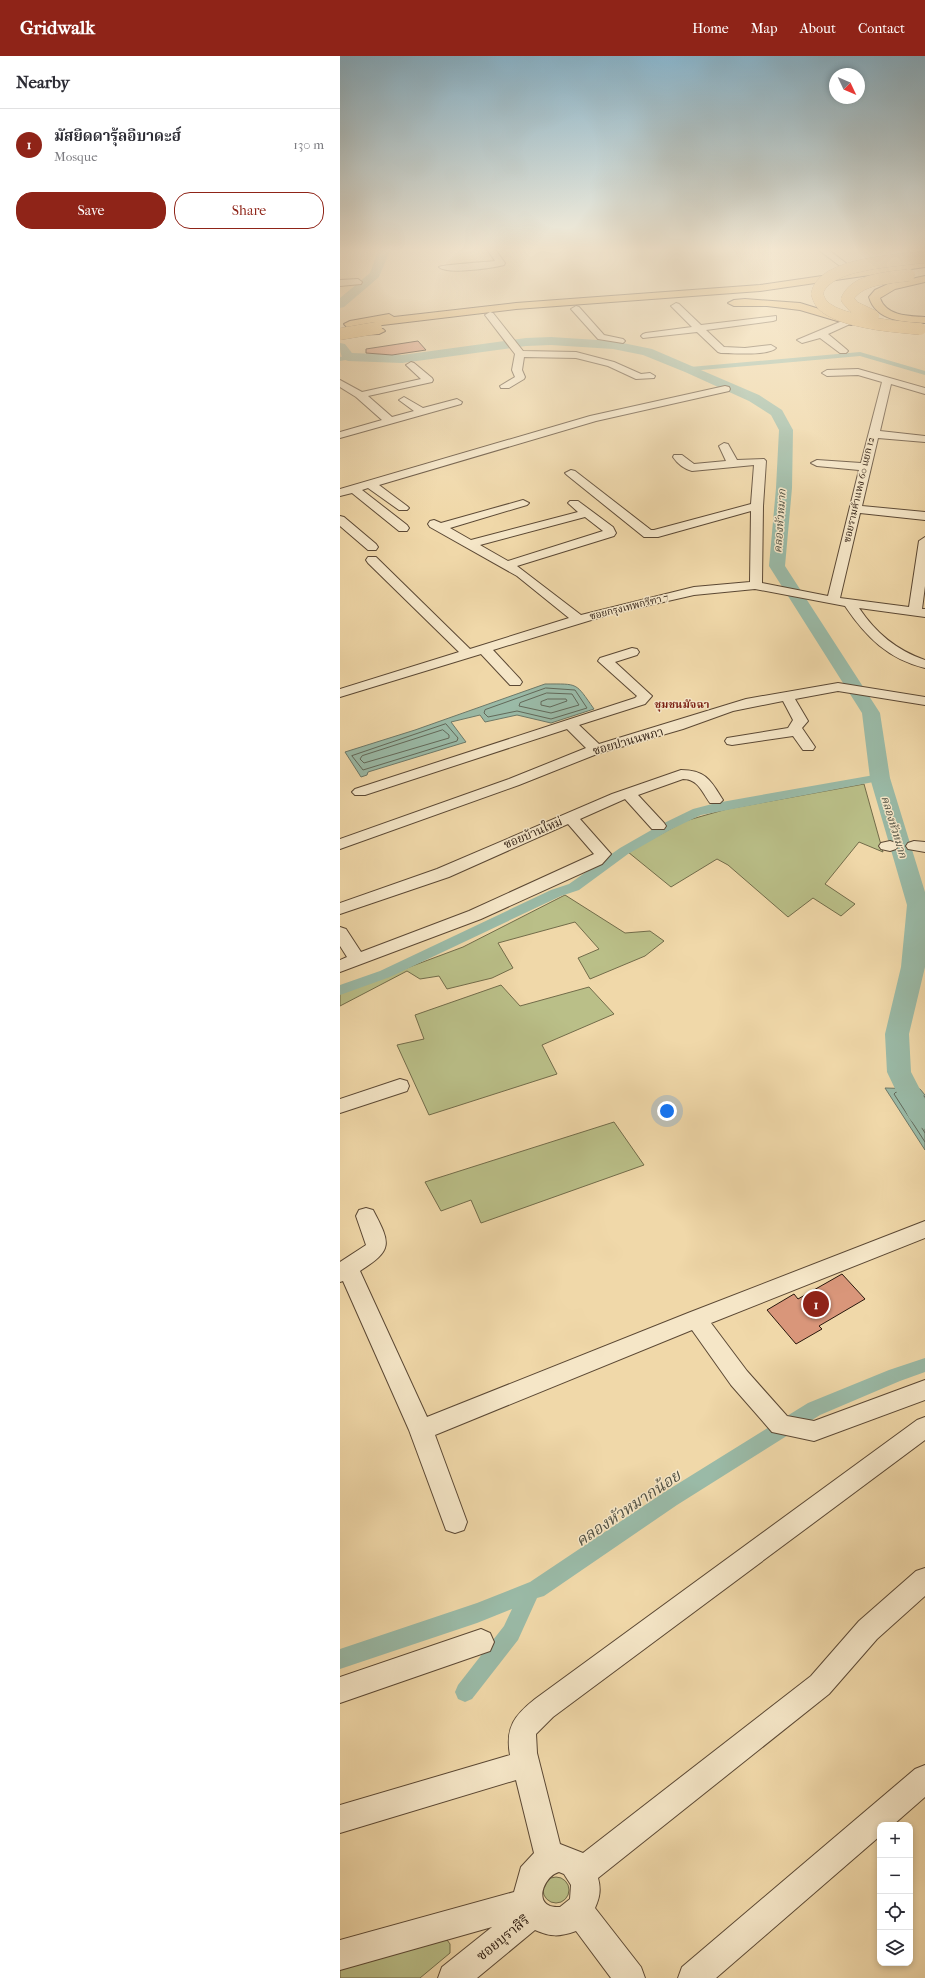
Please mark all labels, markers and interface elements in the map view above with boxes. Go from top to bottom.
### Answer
text: Gridwalk [20,17,95,39]
text: Home [692,20,729,37]
text: Map [751,20,778,37]
text: About [800,20,836,37]
text: Contact [858,20,905,37]
north arrow [829,68,865,104]
text: Nearby [16,72,70,92]
text: มัสยิดดารุ้ลอิบาดะฮ์ [54,127,181,145]
text: 1 [27,137,31,152]
text: 130 m [293,137,324,152]
text: Mosque [54,149,98,164]
button: Save [16,192,166,229]
button: Share [174,192,324,229]
street label: ซอยรามคำแหง 60 แยก 12 [841,436,877,544]
water label: คลองหัวหมาก [771,488,789,554]
street label: ซอยกรุงเทพกรีฑา 7 [588,590,670,624]
district label: ชุมชนมัจฉา [654,698,710,712]
street label: ซอยปานนพภา [591,724,665,758]
water label: คลองหัวหมาก [878,794,910,860]
street label: ซอยบ้านใหม่ [501,813,564,852]
your location [657,1101,677,1121]
pin: 1 [803,1289,829,1319]
water label: คลองหัวหมากน้อย [572,1465,685,1550]
map controls [877,1822,913,1966]
button: + [877,1822,913,1858]
button: − [877,1858,913,1894]
button: locate [877,1894,913,1930]
street label: ซอยบุราสิริ [473,1912,533,1964]
button: layers [877,1930,913,1966]

